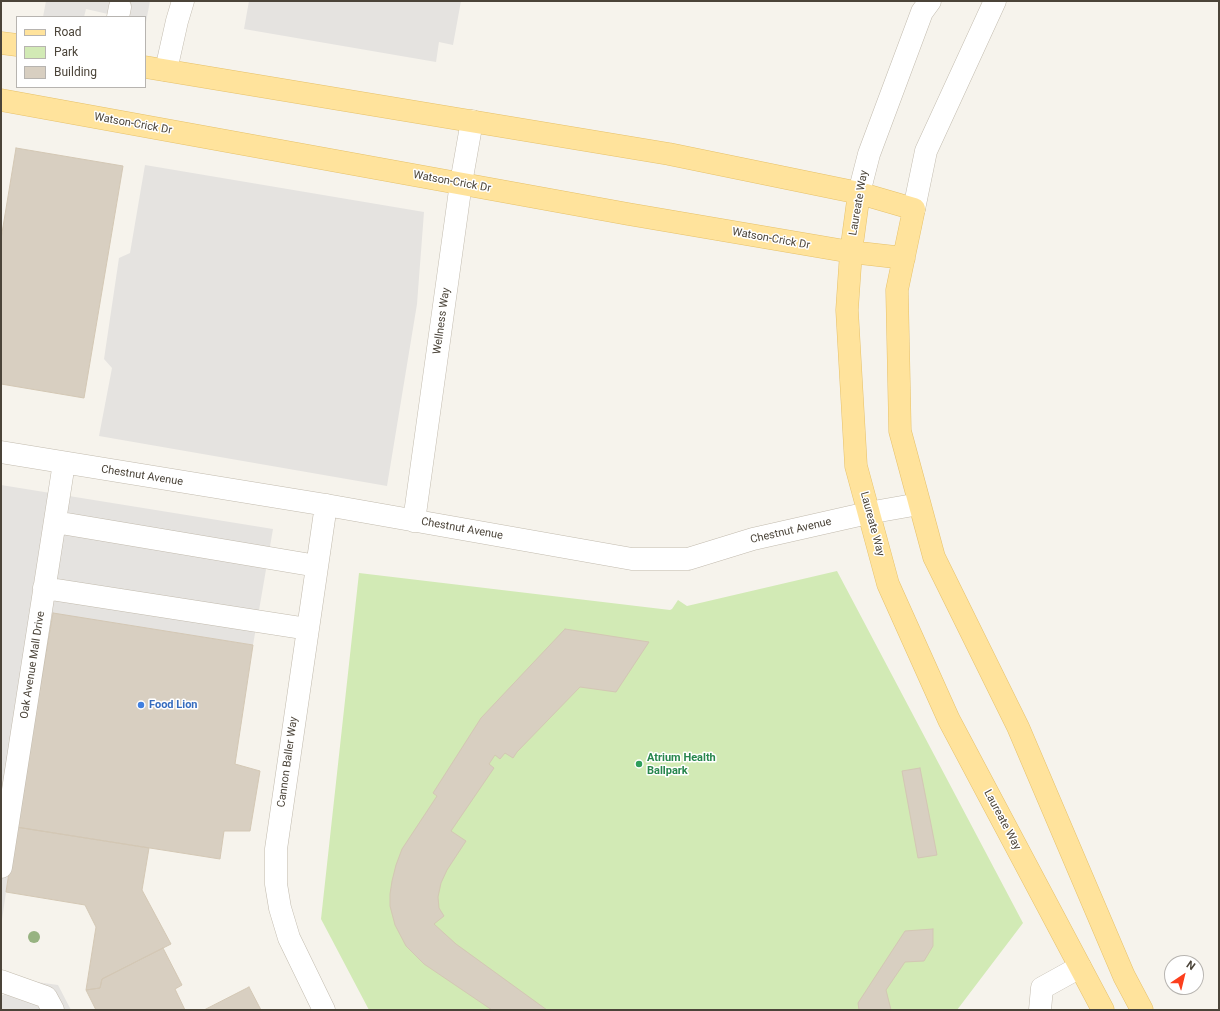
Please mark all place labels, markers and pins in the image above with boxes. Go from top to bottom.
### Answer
place label: Food Lion [149,698,198,712]
marker: Food Lion [136,700,146,710]
place label: Atrium Health Ballpark [647,751,716,777]
marker: Atrium Health Ballpark [634,759,644,769]

